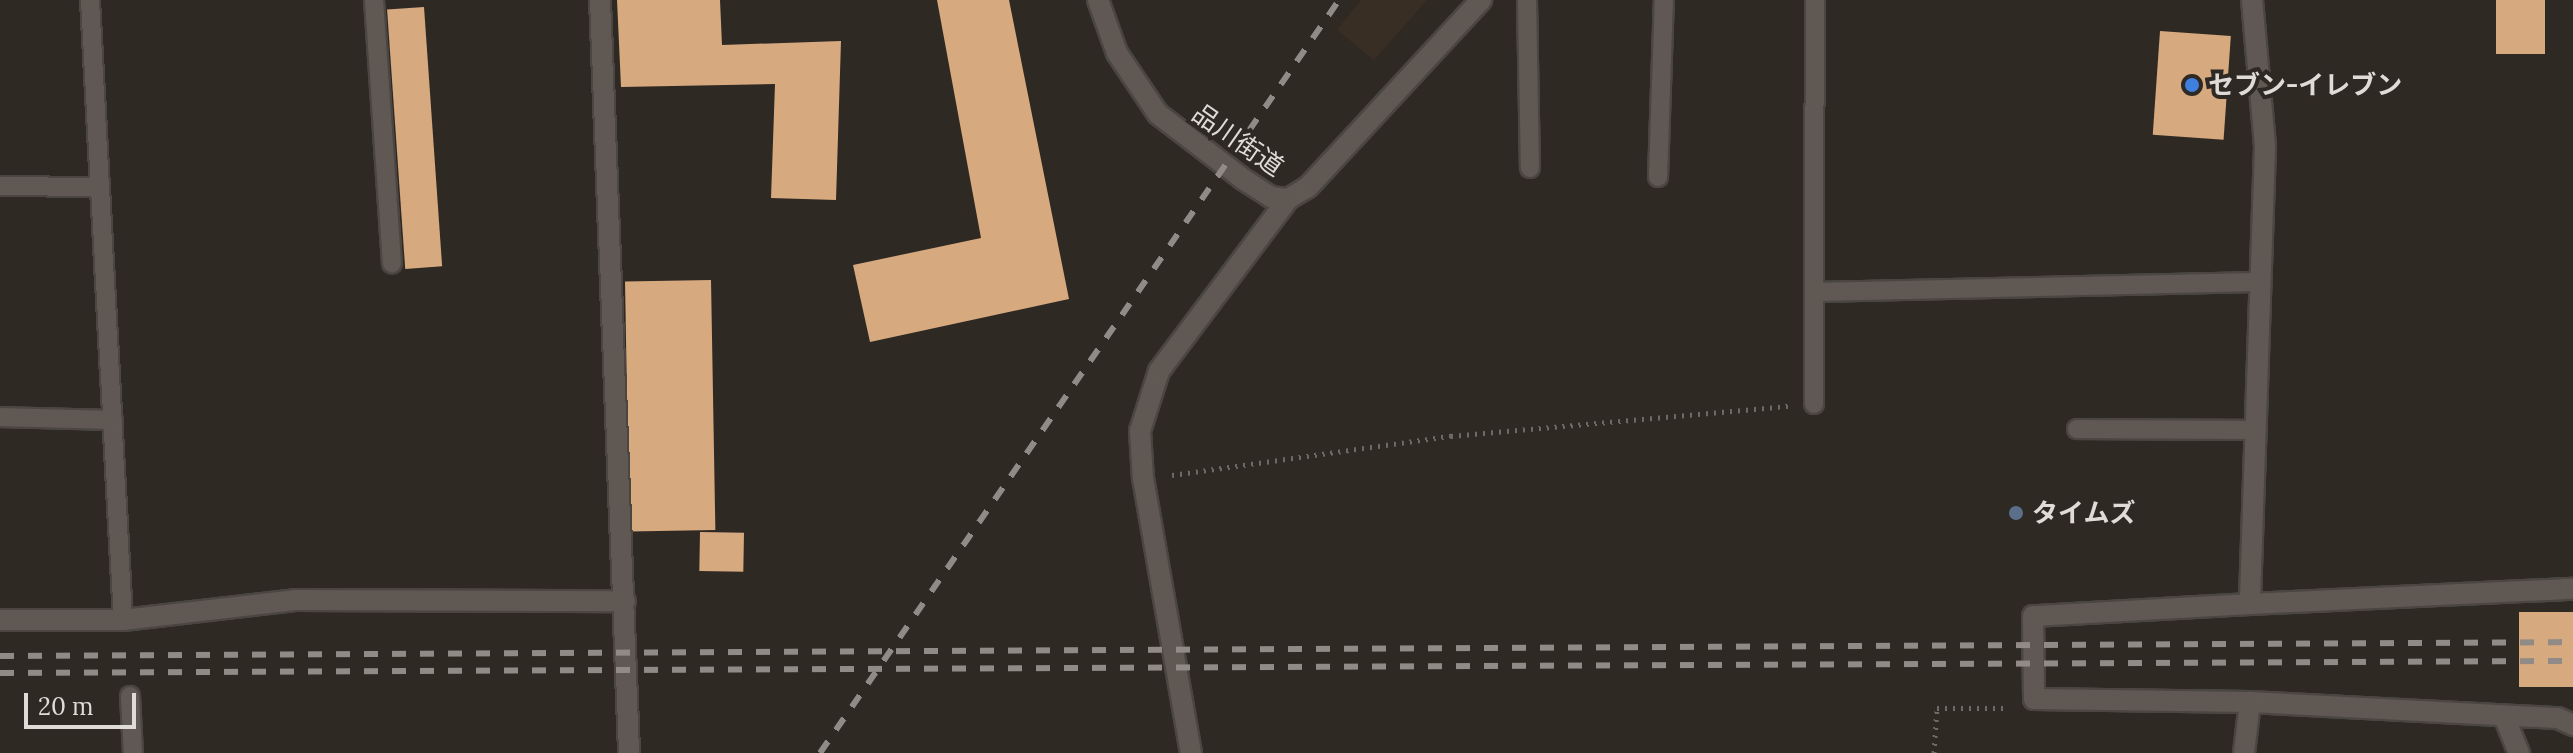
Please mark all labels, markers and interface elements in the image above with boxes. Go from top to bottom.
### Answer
place label: セブン-イレブン [2208,69,2402,101]
marker: セブン-イレブン [2183,76,2201,94]
street label: 品川街道 [1186,97,1290,183]
place label: タイムズ [2032,497,2136,529]
marker: タイムズ [2007,504,2025,522]
scale bar [28,677,140,727]
text: 20 m [38,691,94,722]

